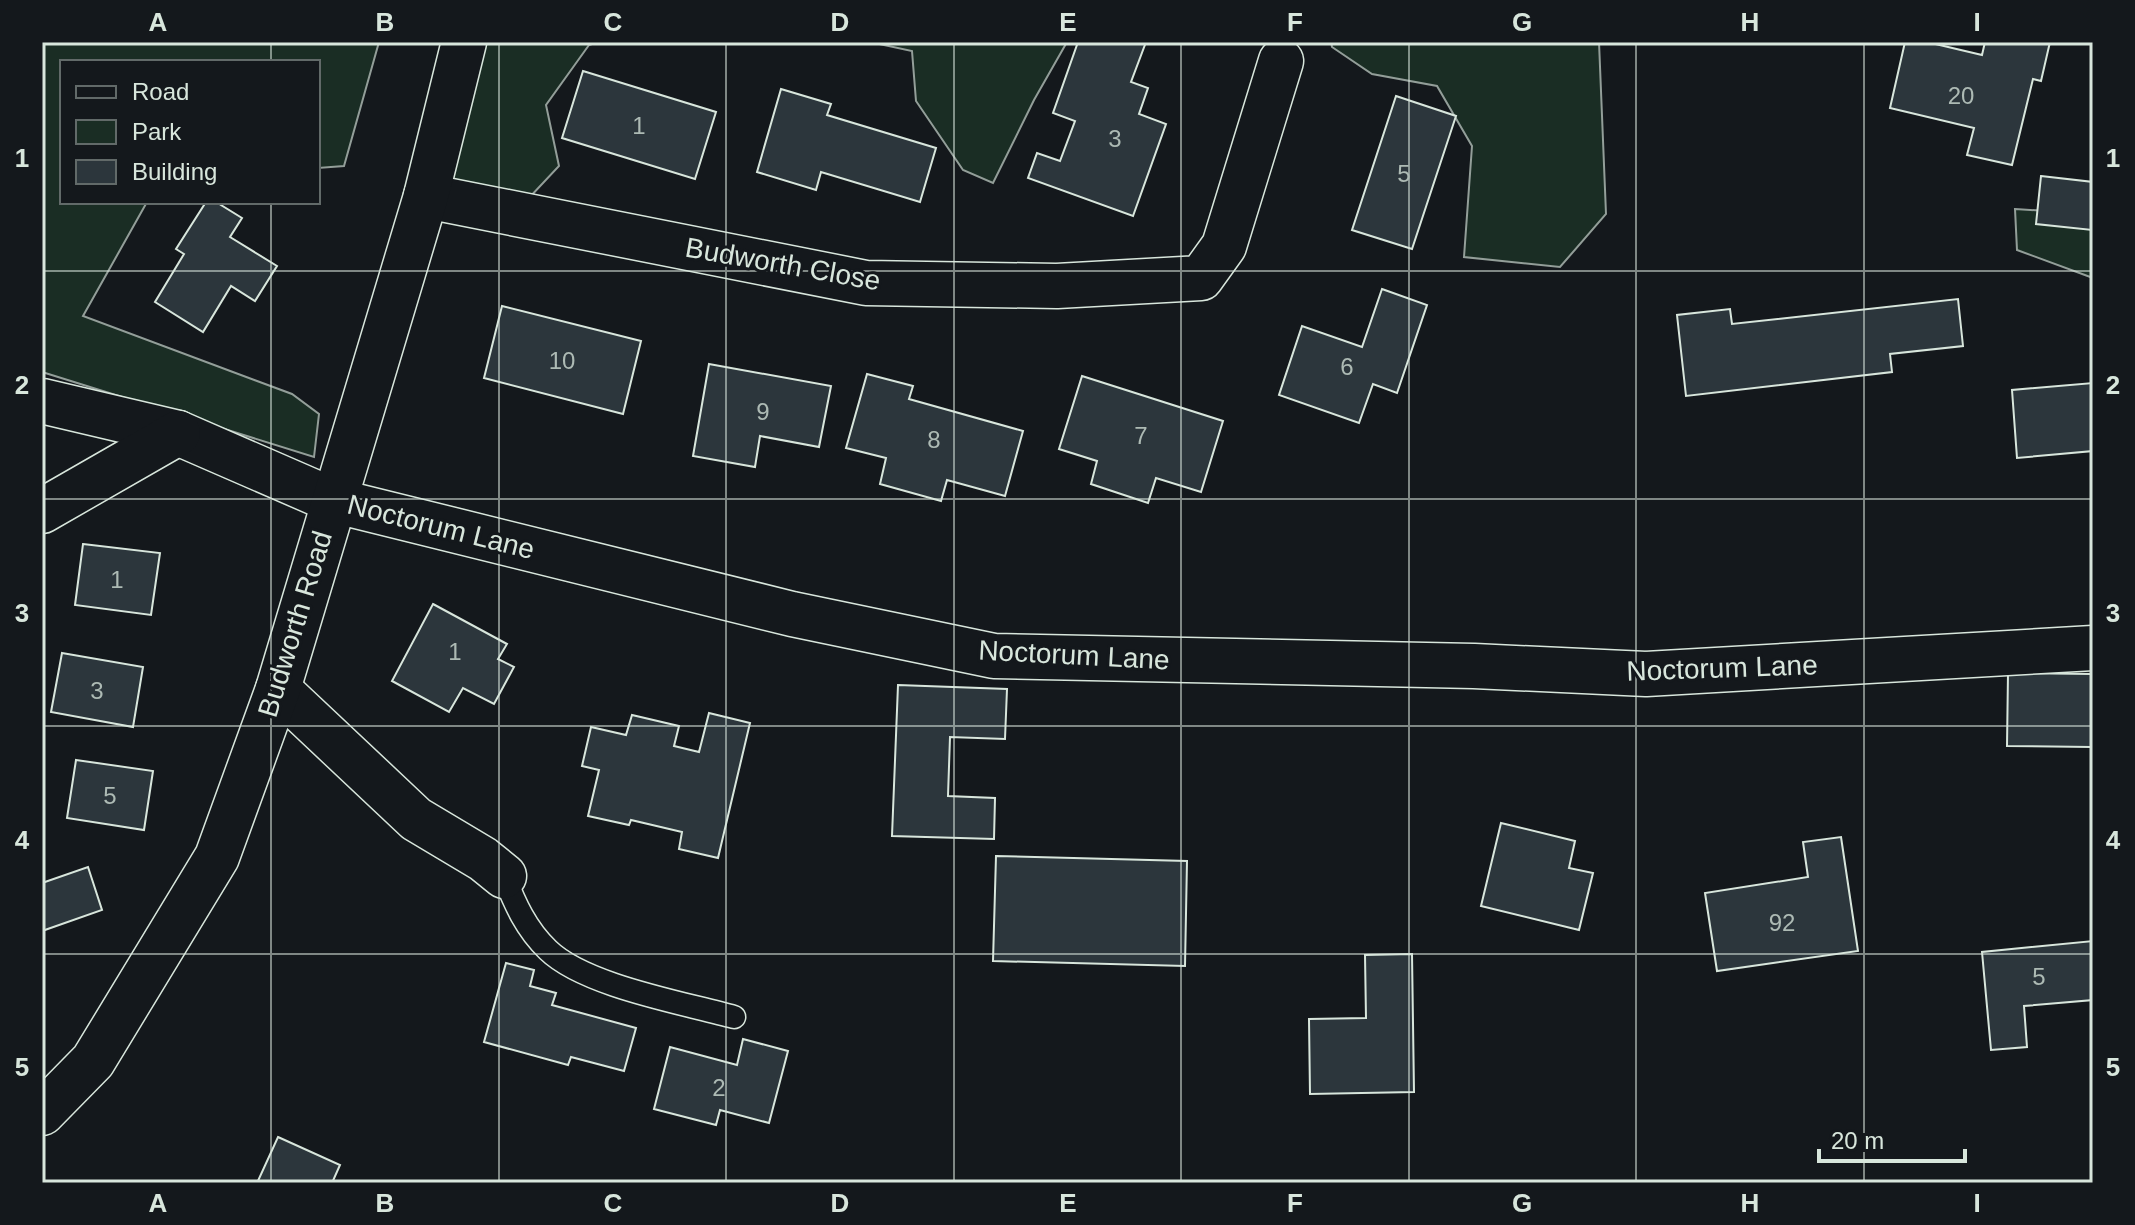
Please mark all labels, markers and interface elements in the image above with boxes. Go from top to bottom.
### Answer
text: A [149,7,168,37]
text: B [376,7,394,37]
text: C [604,7,623,37]
text: D [831,7,849,37]
text: E [1059,7,1077,37]
text: F [1287,7,1303,37]
text: G [1512,7,1532,37]
text: H [1741,7,1759,37]
text: I [1973,7,1981,37]
legend [60,60,320,204]
text: Road [132,78,189,105]
house number: 20 [1948,82,1974,109]
house number: 1 [632,112,646,139]
text: Park [132,118,182,145]
house number: 3 [1108,125,1122,152]
text: 1 [15,143,29,173]
text: 1 [2106,143,2120,173]
text: Building [132,158,217,185]
house number: 5 [1397,160,1411,187]
street label: Budworth Close [683,232,883,296]
house number: 10 [549,347,575,374]
house number: 6 [1340,353,1354,380]
text: 2 [15,370,29,400]
text: 2 [2106,370,2120,400]
house number: 9 [756,398,770,425]
house number: 7 [1134,422,1148,449]
house number: 8 [927,426,941,453]
street label: Noctorum Lane [344,489,538,565]
street label: Budworth Road [252,527,338,721]
house number: 1 [110,566,124,593]
text: 3 [15,598,29,628]
text: 3 [2106,598,2120,628]
street label: Noctorum Lane [978,635,1170,675]
house number: 1 [448,638,462,665]
street label: Noctorum Lane [1626,649,1818,687]
house number: 3 [90,677,104,704]
house number: 5 [103,782,117,809]
text: 4 [15,825,30,855]
text: 4 [2106,825,2121,855]
house number: 92 [1769,909,1795,936]
house number: 5 [2032,963,2046,990]
text: 5 [15,1052,29,1082]
text: 5 [2106,1052,2120,1082]
house number: 2 [712,1074,726,1101]
scale bar [1819,1113,1965,1163]
text: 20 m [1831,1127,1884,1154]
text: A [149,1188,168,1218]
text: B [376,1188,394,1218]
text: C [604,1188,623,1218]
text: D [831,1188,849,1218]
text: E [1059,1188,1077,1218]
text: F [1287,1188,1303,1218]
text: G [1512,1188,1532,1218]
text: H [1741,1188,1759,1218]
text: I [1973,1188,1981,1218]

